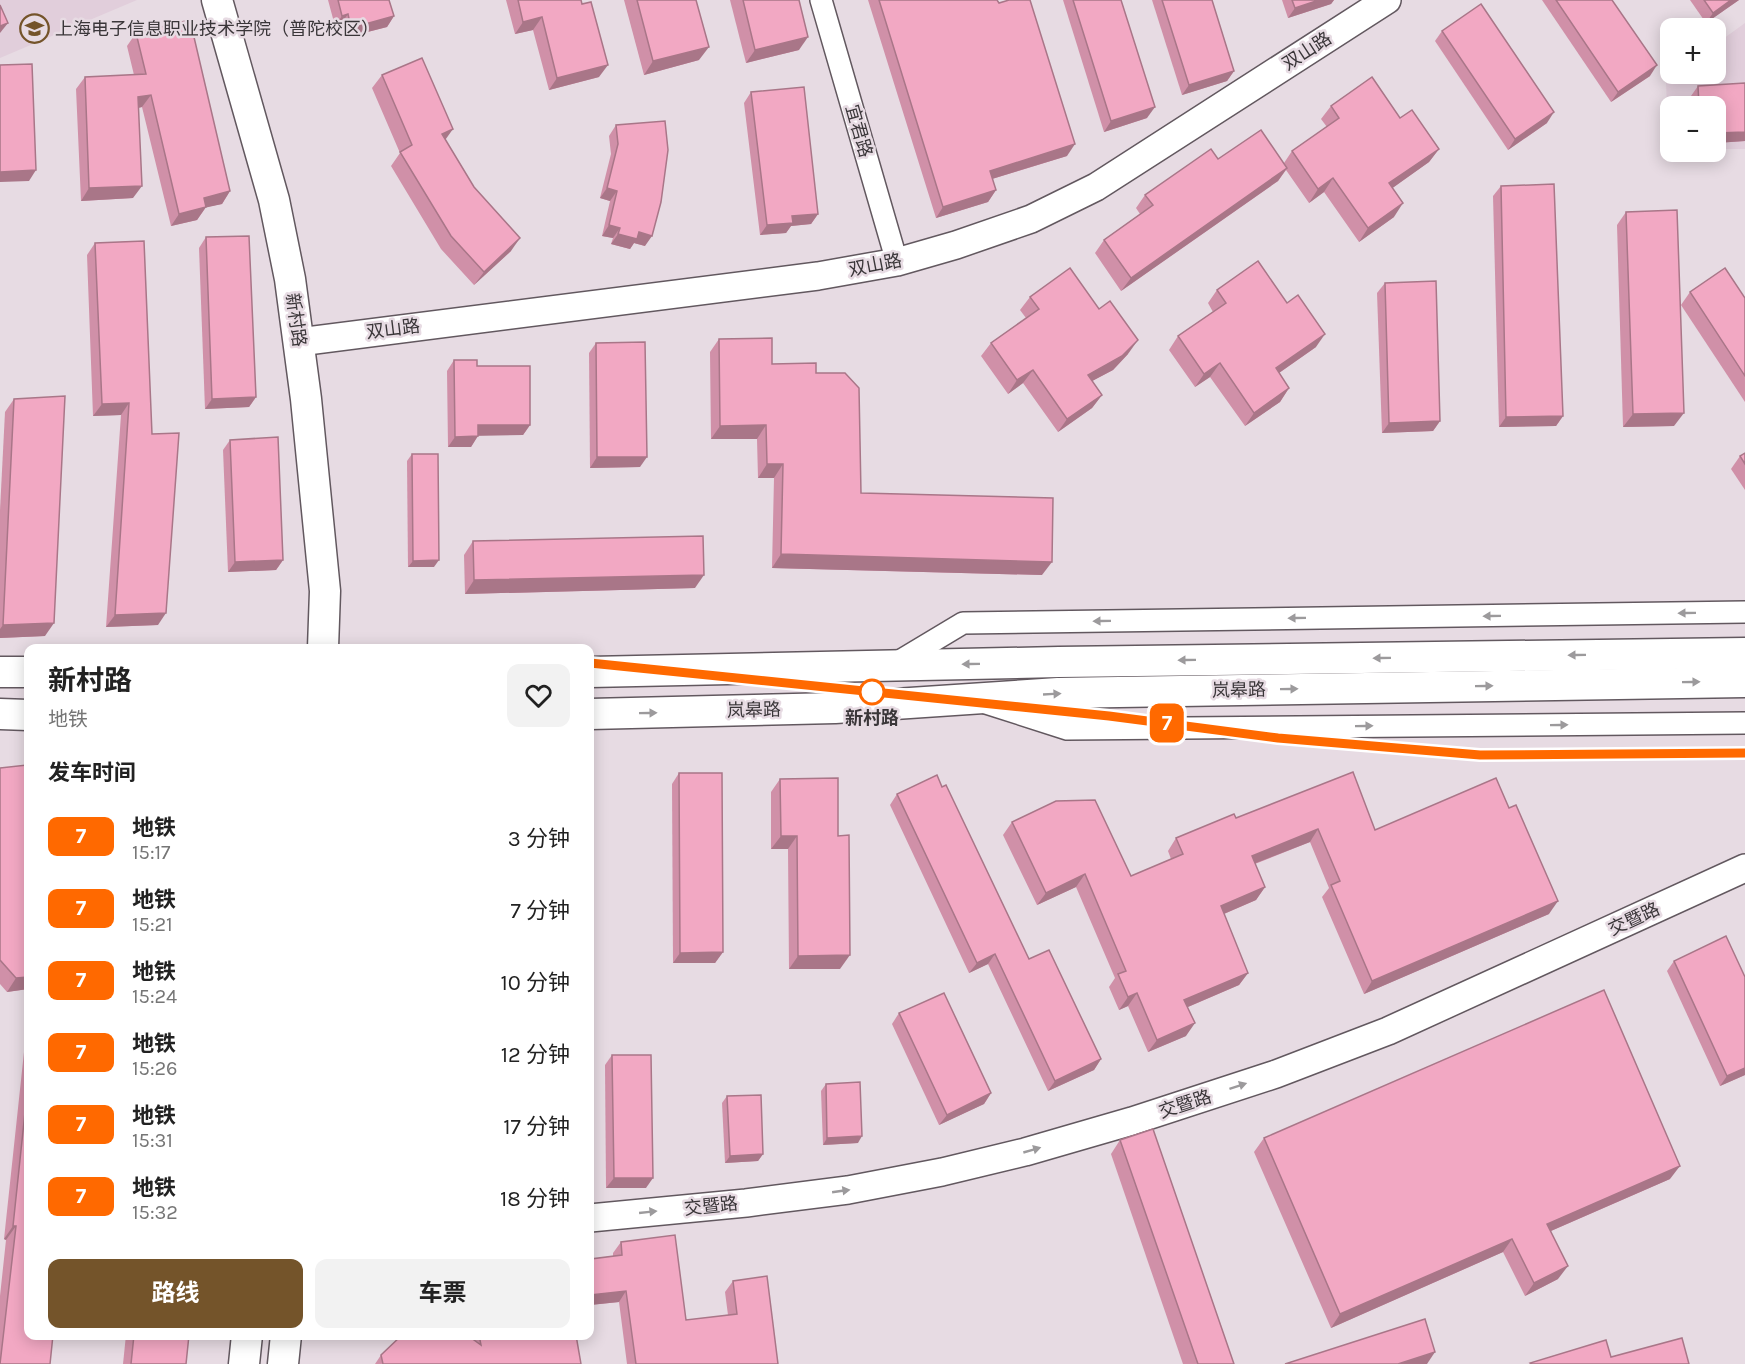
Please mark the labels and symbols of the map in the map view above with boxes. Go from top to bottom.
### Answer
school or university icon: 上海电子信息职业技术学院（普陀校区） [18,13,50,45]
place label: 上海电子信息职业技术学院（普陀校区） [55,18,379,40]
street label: 双山路 [1278,27,1336,75]
street label: 宜君路 [841,102,877,160]
street label: 双山路 [846,249,904,281]
street label: 新村路 [281,292,311,348]
street label: 双山路 [365,315,421,343]
one-way arrow [1677,608,1696,618]
one-way arrow [1482,611,1501,621]
one-way arrow [1287,614,1306,623]
one-way arrow [1092,616,1111,626]
one-way arrow [1568,650,1587,660]
one-way arrow [1373,653,1392,663]
one-way arrow [1178,655,1197,665]
one-way arrow [962,659,981,668]
one-way arrow [1681,677,1700,687]
marker: 新村路 [859,679,885,705]
street label: 岚皋路 [1212,679,1266,701]
one-way arrow [1475,681,1494,690]
one-way arrow [1280,684,1299,694]
one-way arrow [1043,689,1062,698]
street label: 岚皋路 [727,699,781,721]
line badge: 7 [1148,704,1186,742]
place label: 新村路 [845,707,899,729]
one-way arrow [638,708,657,717]
one-way arrow [1549,720,1568,730]
one-way arrow [1354,722,1373,731]
street label: 交暨路 [1605,898,1663,940]
one-way arrow [1229,1081,1247,1090]
street label: 交暨路 [1156,1085,1214,1123]
one-way arrow [1023,1145,1041,1154]
one-way arrow [832,1186,851,1195]
street label: 交暨路 [683,1192,739,1220]
one-way arrow [638,1207,657,1217]

